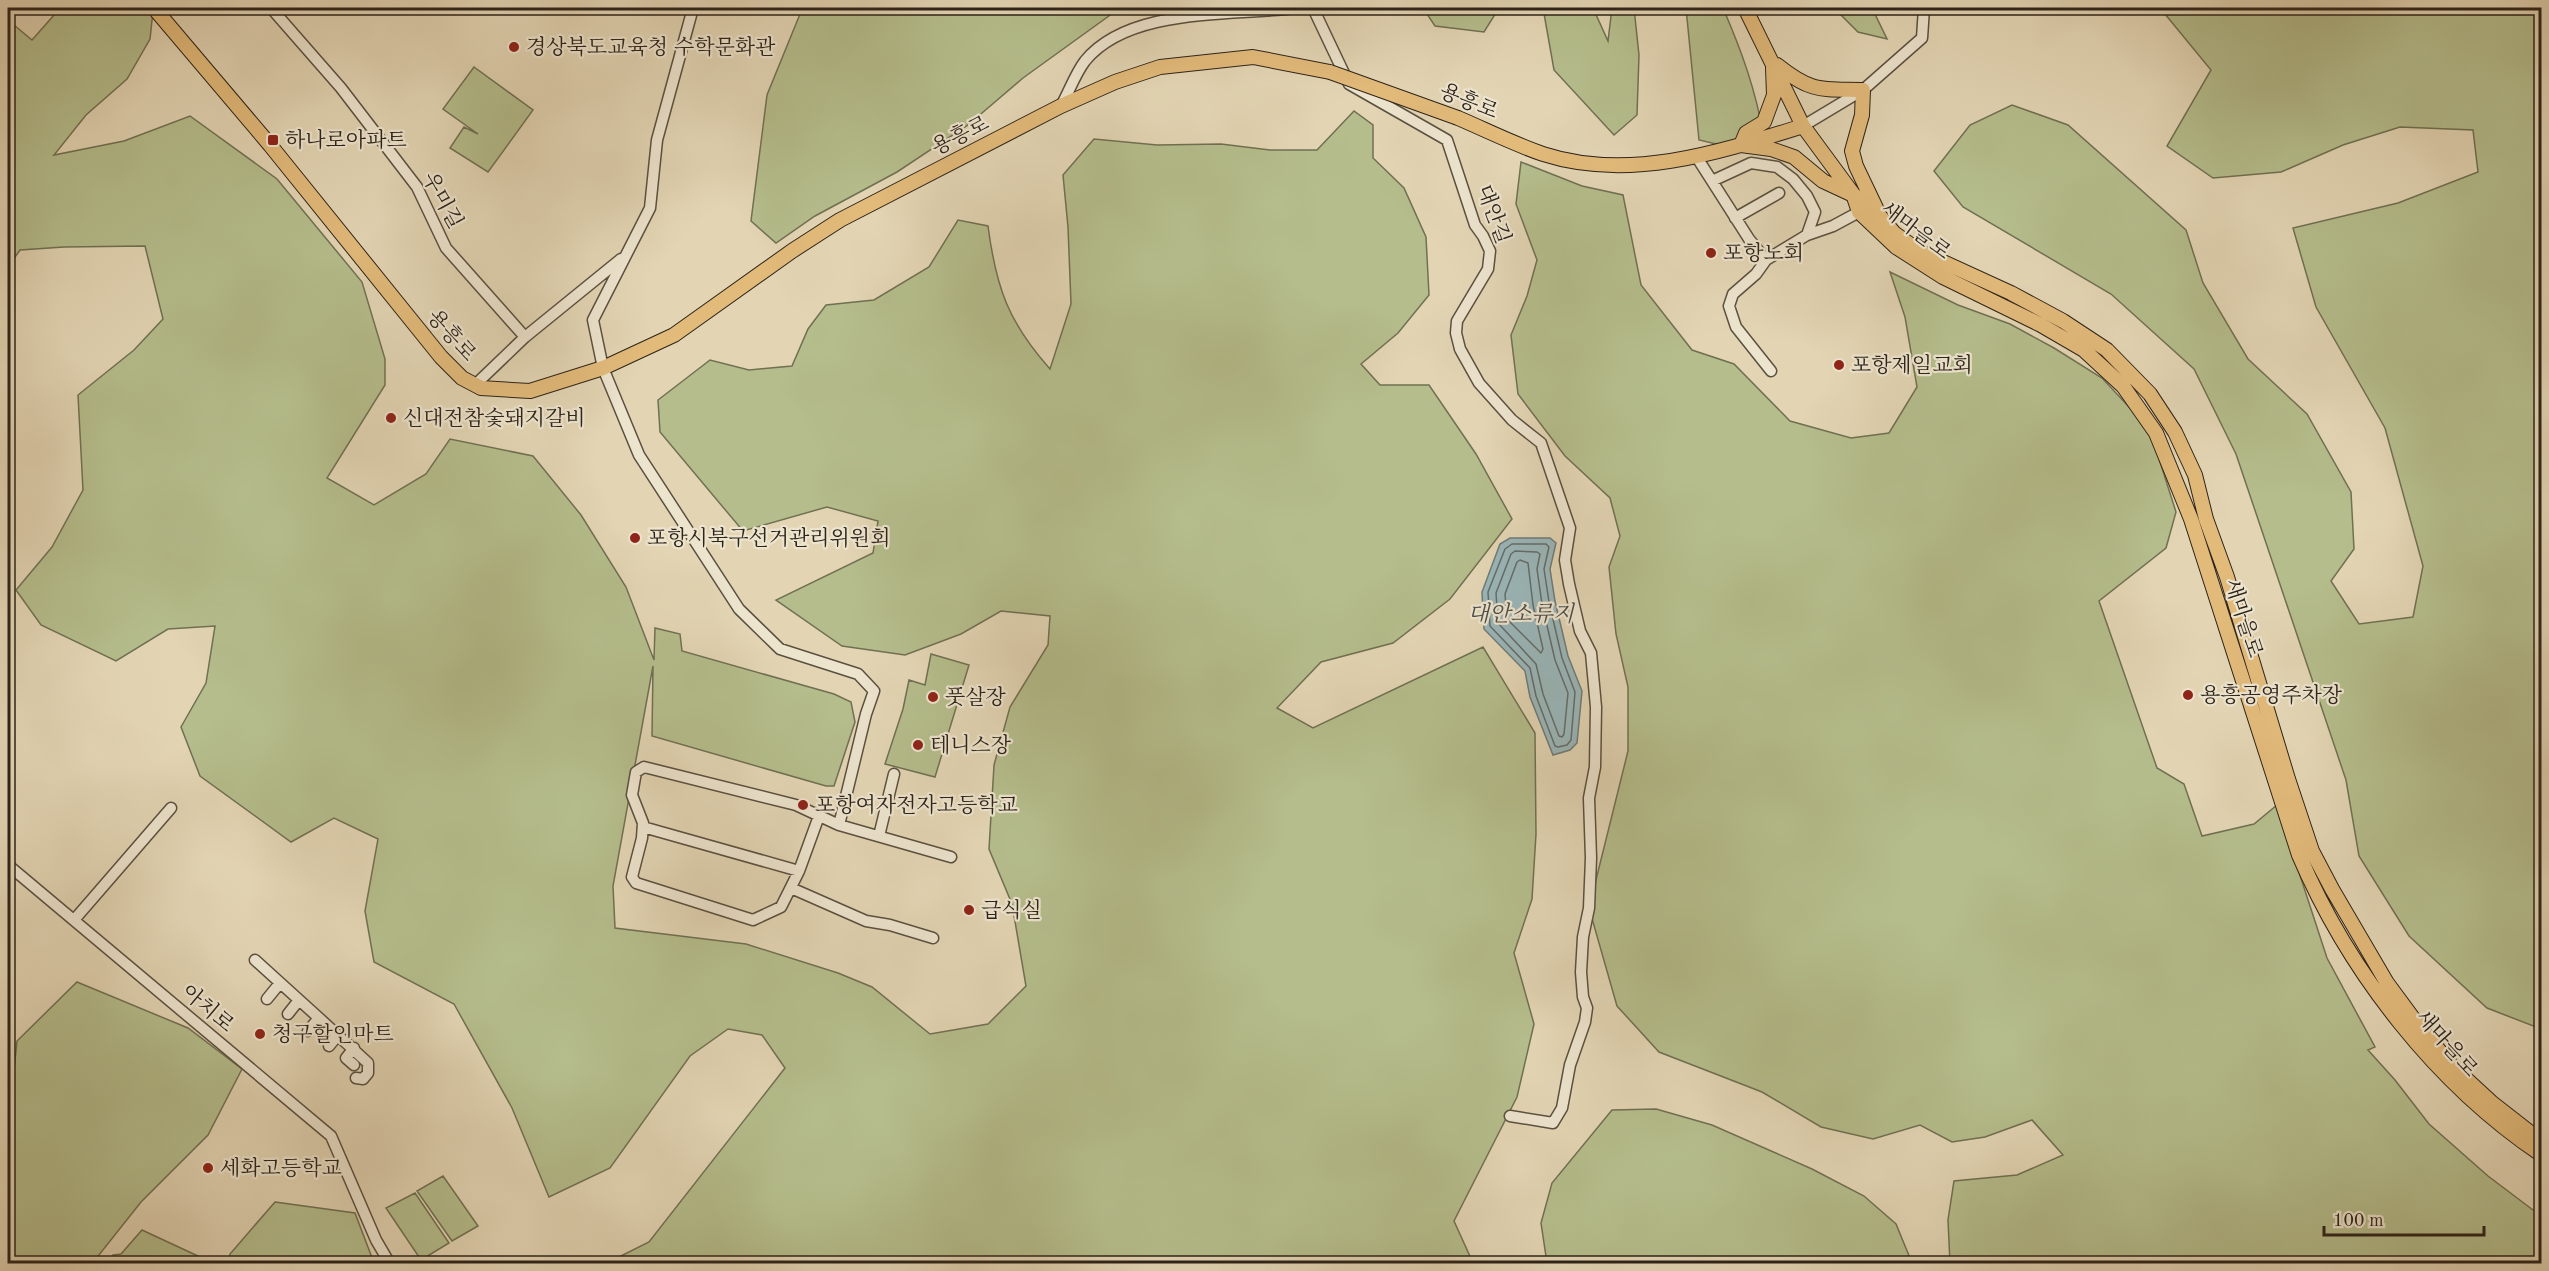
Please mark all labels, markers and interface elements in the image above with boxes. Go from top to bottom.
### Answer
place label: 경상북도교육청 수학문화관 [526,35,776,59]
marker: 경상북도교육청 수학문화관 [507,40,521,54]
street label: 용흥로 [1436,78,1502,124]
street label: 용흥로 [927,110,993,160]
place label: 하나로아파트 [285,129,407,152]
marker: 하나로아파트 [266,133,280,147]
street label: 우미길 [418,168,467,232]
street label: 대안길 [1472,182,1515,247]
street label: 새마을로 [1876,197,1955,264]
place label: 포항노회 [1723,242,1804,265]
marker: 포항노회 [1704,246,1718,260]
street label: 용흥로 [423,304,481,366]
place label: 포항제일교회 [1851,354,1973,377]
marker: 포항제일교회 [1832,358,1846,372]
place label: 신대전참숯돼지갈비 [403,406,586,430]
marker: 신대전참숯돼지갈비 [384,411,398,425]
place label: 포항시북구선거관리위원회 [647,526,890,550]
marker: 포항시북구선거관리위원회 [628,531,642,545]
street label: 새마을로 [2220,576,2267,660]
water label: 대안소류지 [1468,602,1576,626]
place label: 용흥공영주차장 [2200,683,2343,707]
place label: 풋살장 [945,686,1007,709]
marker: 용흥공영주차장 [2181,688,2195,702]
marker: 풋살장 [926,690,940,704]
place label: 테니스장 [930,734,1012,757]
marker: 테니스장 [911,738,925,752]
place label: 포항여자전자고등학교 [815,794,1018,817]
marker: 포항여자전자고등학교 [796,798,810,812]
place label: 급식실 [981,899,1042,922]
marker: 급식실 [962,903,976,917]
street label: 아치로 [177,980,238,1037]
street label: 새마을로 [2411,1005,2482,1081]
place label: 청구할인마트 [272,1023,394,1046]
marker: 청구할인마트 [253,1027,267,1041]
place label: 세화고등학교 [220,1157,342,1180]
marker: 세화고등학교 [201,1161,215,1175]
scale bar [2324,1199,2484,1237]
text: 100 m [2333,1212,2384,1230]

